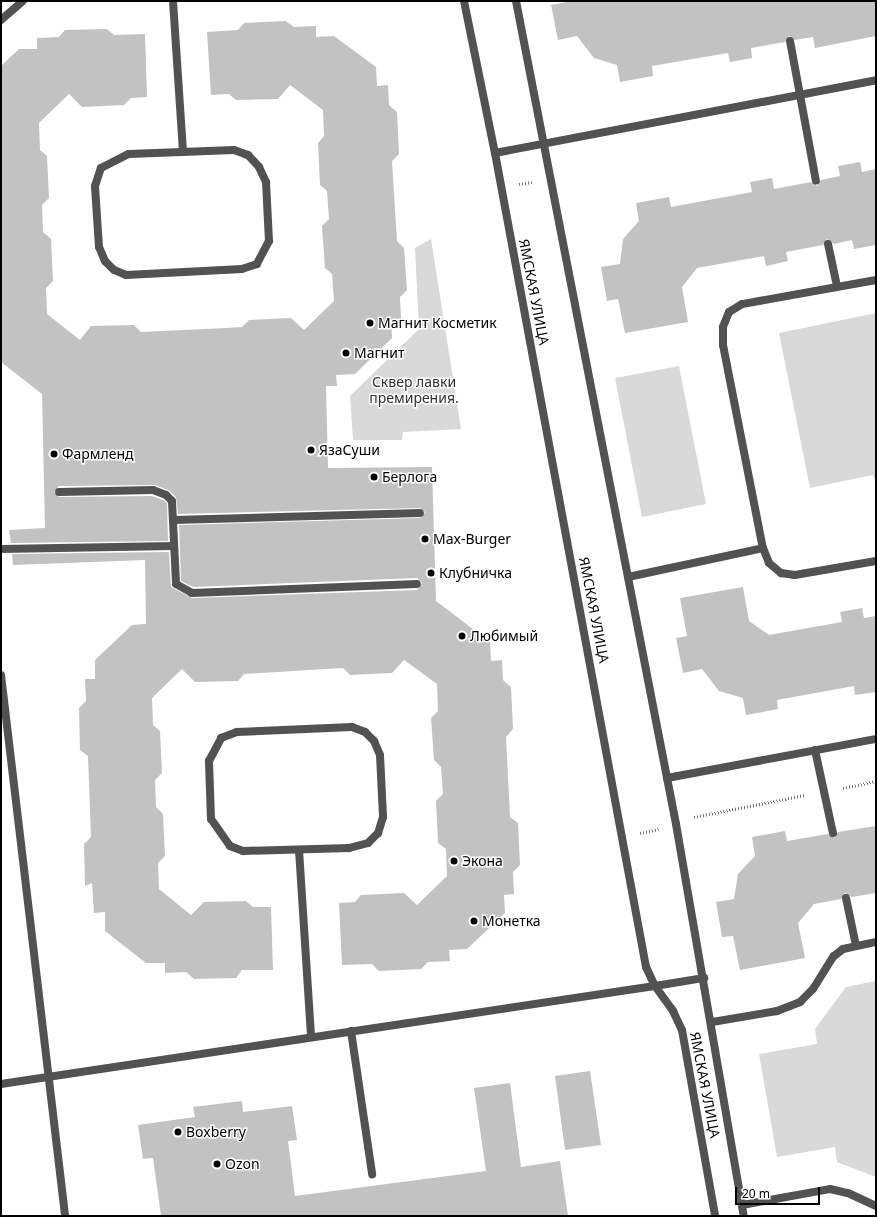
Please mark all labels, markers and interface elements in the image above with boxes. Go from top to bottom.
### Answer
street label: ЯМСКАЯ УЛИЦА [515,237,553,347]
place label: Магнит Косметик [378,315,497,331]
marker: Магнит Косметик [365,318,375,328]
place label: Магнит [354,345,404,361]
marker: Магнит [341,348,351,358]
park label: Сквер лавки премирения. [369,374,459,406]
place label: ЯзаСуши [319,442,380,458]
marker: ЯзаСуши [306,445,316,455]
place label: Фармленд [62,446,134,462]
marker: Фармленд [49,449,59,459]
place label: Берлога [382,469,437,485]
marker: Берлога [369,472,379,482]
place label: Max-Burger [433,531,511,547]
marker: Max-Burger [420,534,430,544]
street label: ЯМСКАЯ УЛИЦА [575,555,613,665]
place label: Клубничка [439,565,512,581]
marker: Клубничка [426,568,436,578]
place label: Любимый [470,628,538,644]
marker: Любимый [457,631,467,641]
place label: Экона [462,853,503,869]
marker: Экона [449,856,459,866]
place label: Монетка [482,913,541,929]
marker: Монетка [469,916,479,926]
street label: ЯМСКАЯ УЛИЦА [686,1030,724,1140]
place label: Boxberry [186,1124,246,1140]
marker: Boxberry [173,1127,183,1137]
place label: Ozon [225,1156,260,1172]
marker: Ozon [212,1159,222,1169]
scale bar [737,1179,822,1205]
text: 20 m [742,1185,770,1202]

